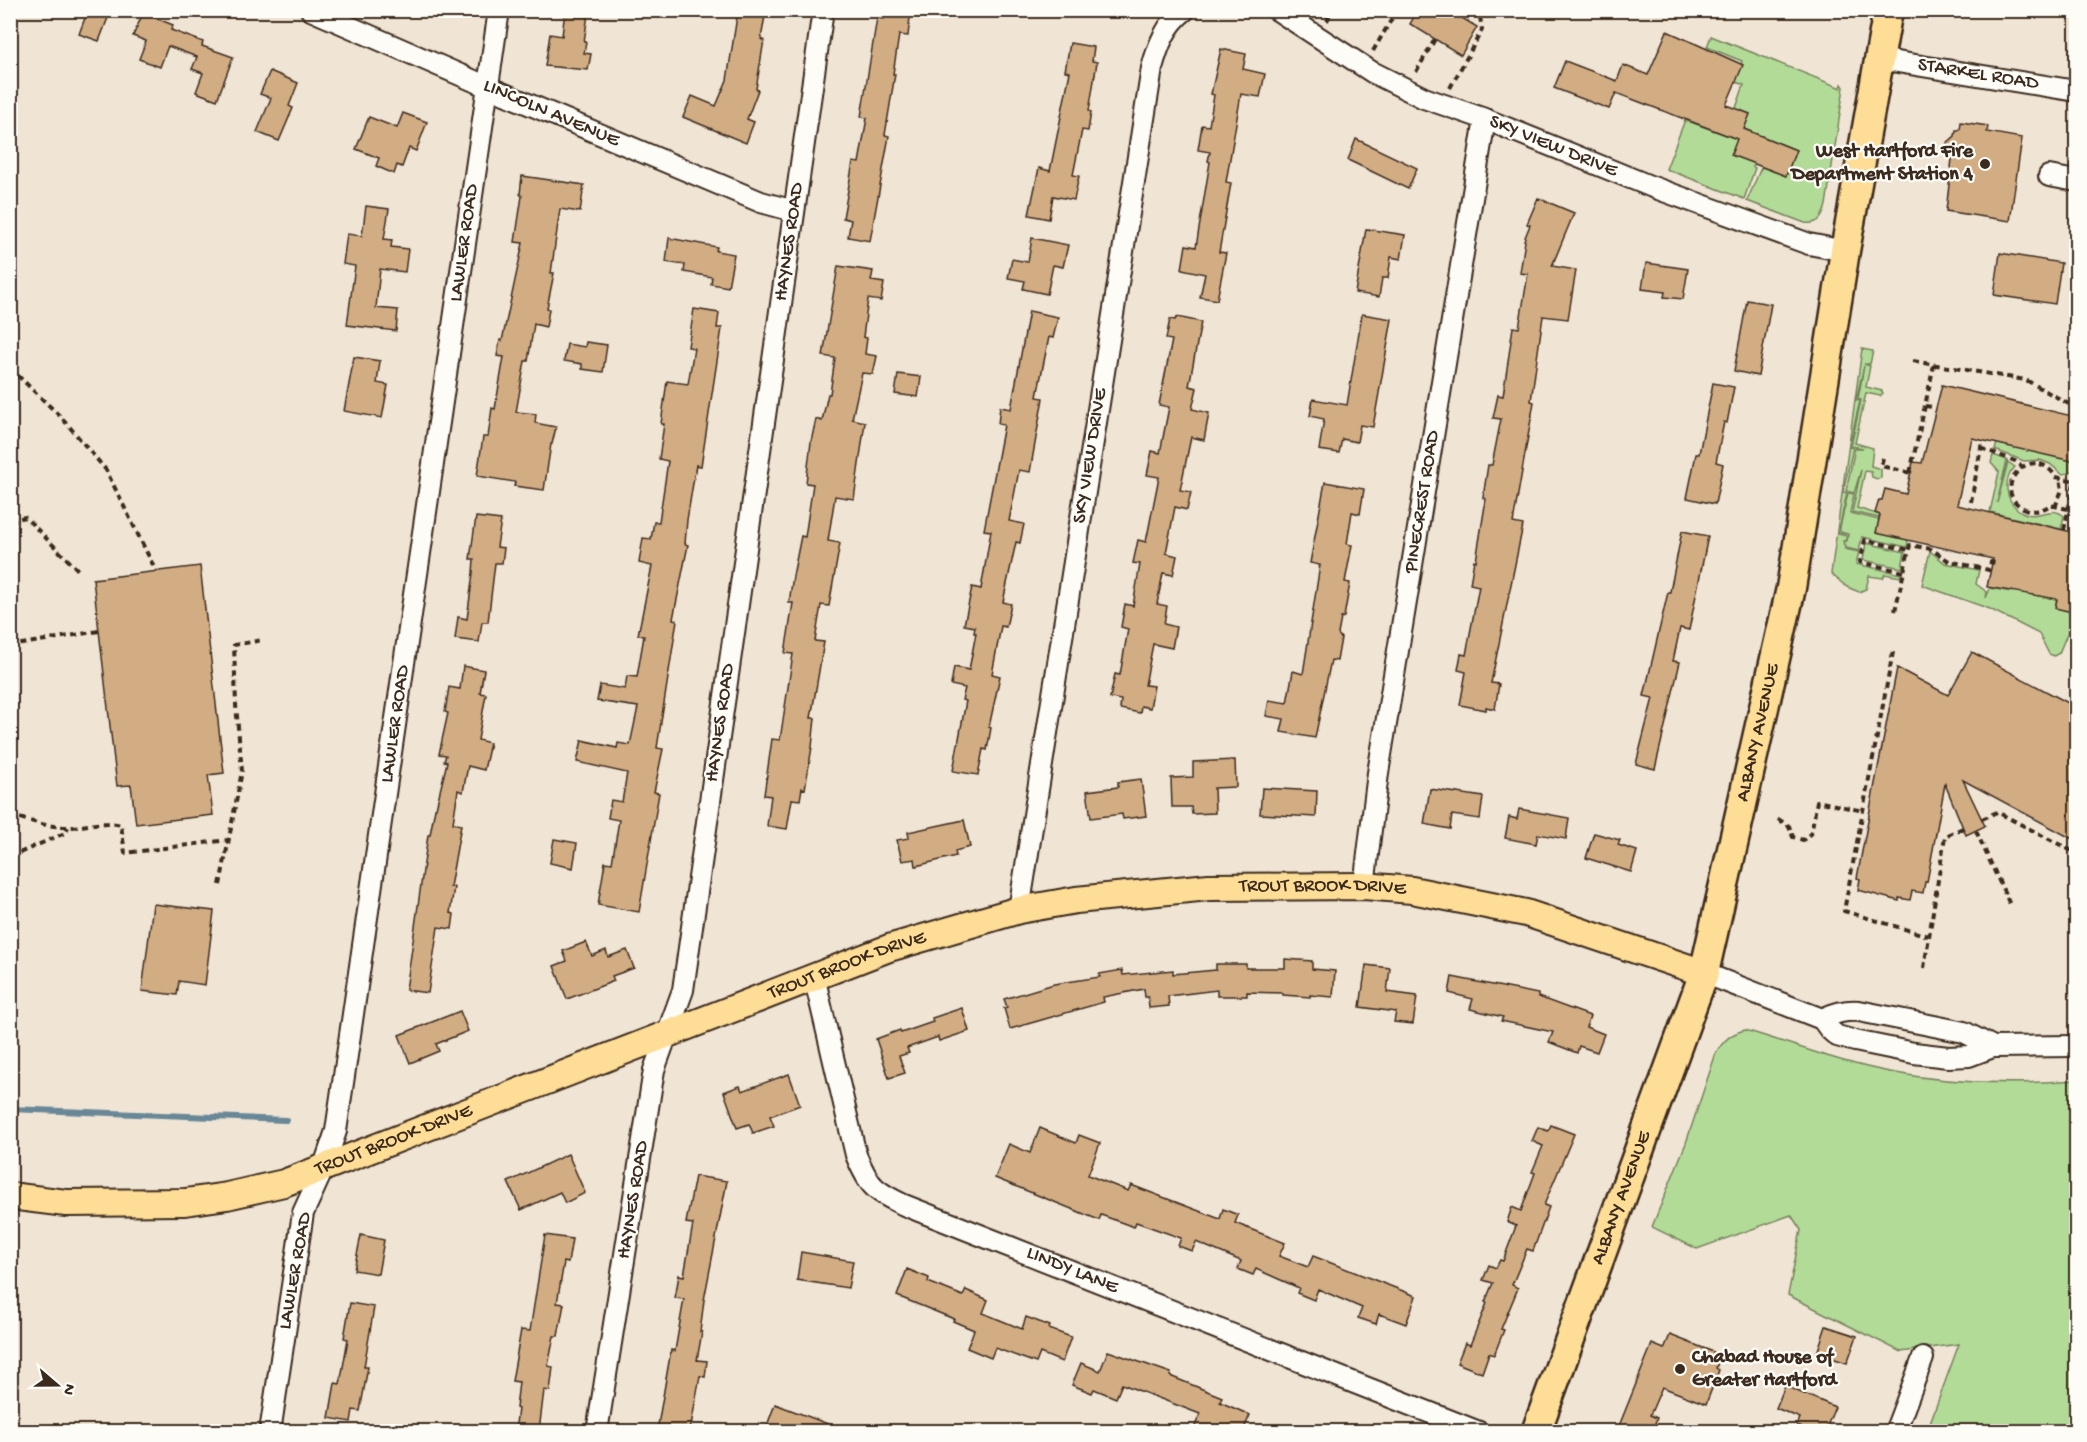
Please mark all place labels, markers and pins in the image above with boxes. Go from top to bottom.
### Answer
place label: West Hartford Fire Department Station 4 [1789,141,1974,187]
marker: West Hartford Fire Department Station 4 [1978,157,1992,171]
place label: Chabad House of Greater Hartford [1691,1347,1839,1393]
marker: Chabad House of Greater Hartford [1673,1362,1687,1376]

